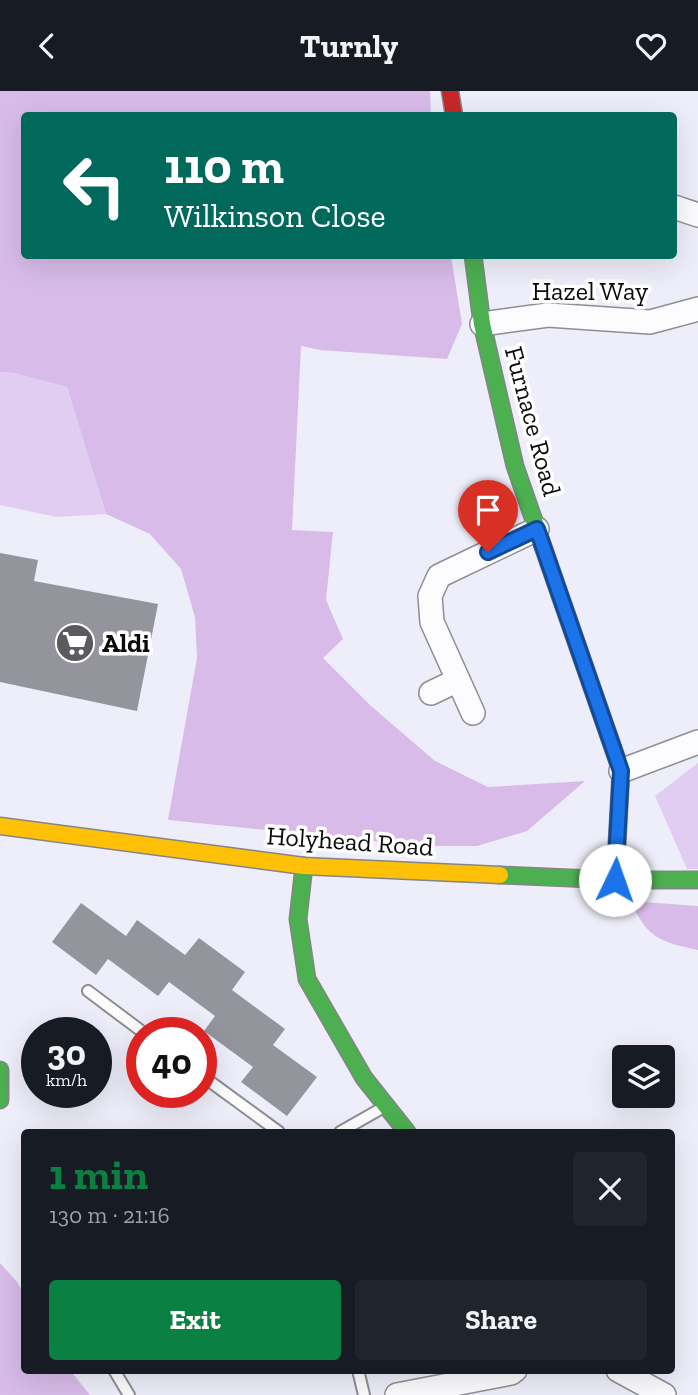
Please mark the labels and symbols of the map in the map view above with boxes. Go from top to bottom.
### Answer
street label: Hazel Way [532,275,649,307]
street label: Furnace Road [498,343,568,499]
pin [458,480,518,552]
supermarket icon: Aldi [54,622,96,664]
place label: Aldi [102,627,150,659]
street label: Holyhead Road [265,819,435,863]
position arrow [578,843,652,917]
speed limit sign: 40 [126,1017,217,1108]

